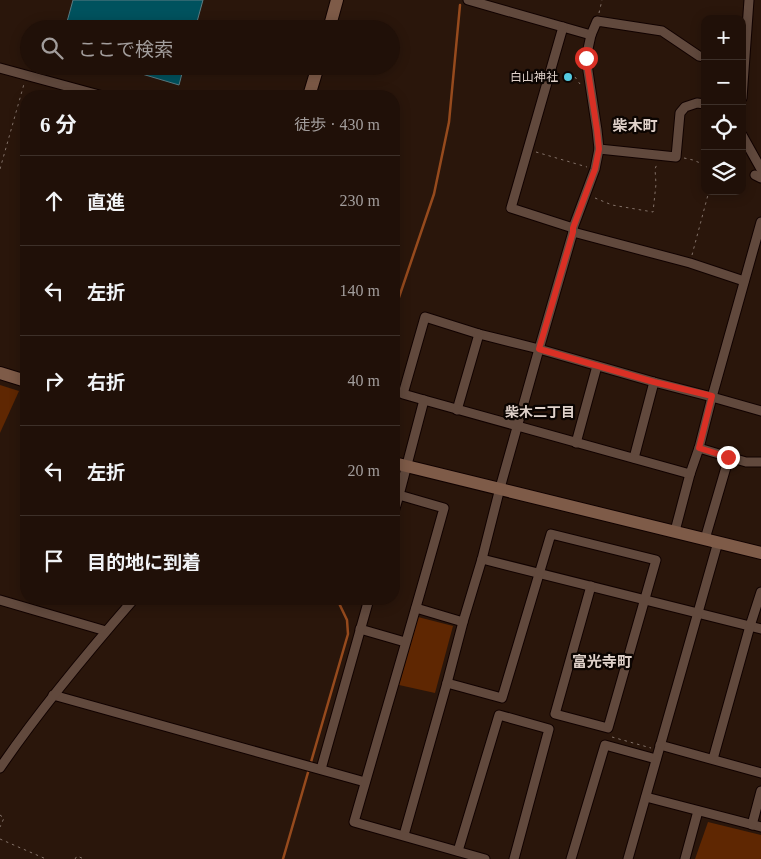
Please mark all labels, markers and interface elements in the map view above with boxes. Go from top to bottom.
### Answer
map controls [701,15,746,195]
button: + [701,15,746,60]
search box [20,20,400,75]
icon: search [38,34,66,62]
text: ここで検索 [78,39,173,60]
route start [575,47,598,70]
button: − [701,60,746,105]
place label: 白山神社 [510,70,558,84]
marker: 白山神社 [562,71,574,83]
button: locate [701,105,746,150]
text: 6 分 [40,113,77,137]
text: 徒歩 · 430 m [294,116,380,133]
district label: 柴木町 [612,118,658,134]
button: layers [701,150,746,195]
icon: ahead [40,187,68,215]
text: 直進 [87,192,125,213]
text: 230 m [340,192,380,209]
icon: left [40,277,68,305]
text: 左折 [87,282,125,303]
text: 140 m [340,282,380,299]
icon: right [40,367,68,395]
text: 右折 [87,372,125,393]
text: 40 m [348,372,380,389]
district label: 柴木二丁目 [505,405,575,420]
route end [717,446,740,469]
icon: left [40,457,68,485]
text: 左折 [87,462,125,483]
text: 20 m [348,462,380,479]
icon: arrive [40,547,68,575]
text: 目的地に到着 [87,552,201,573]
district label: 富光寺町 [572,654,632,670]

